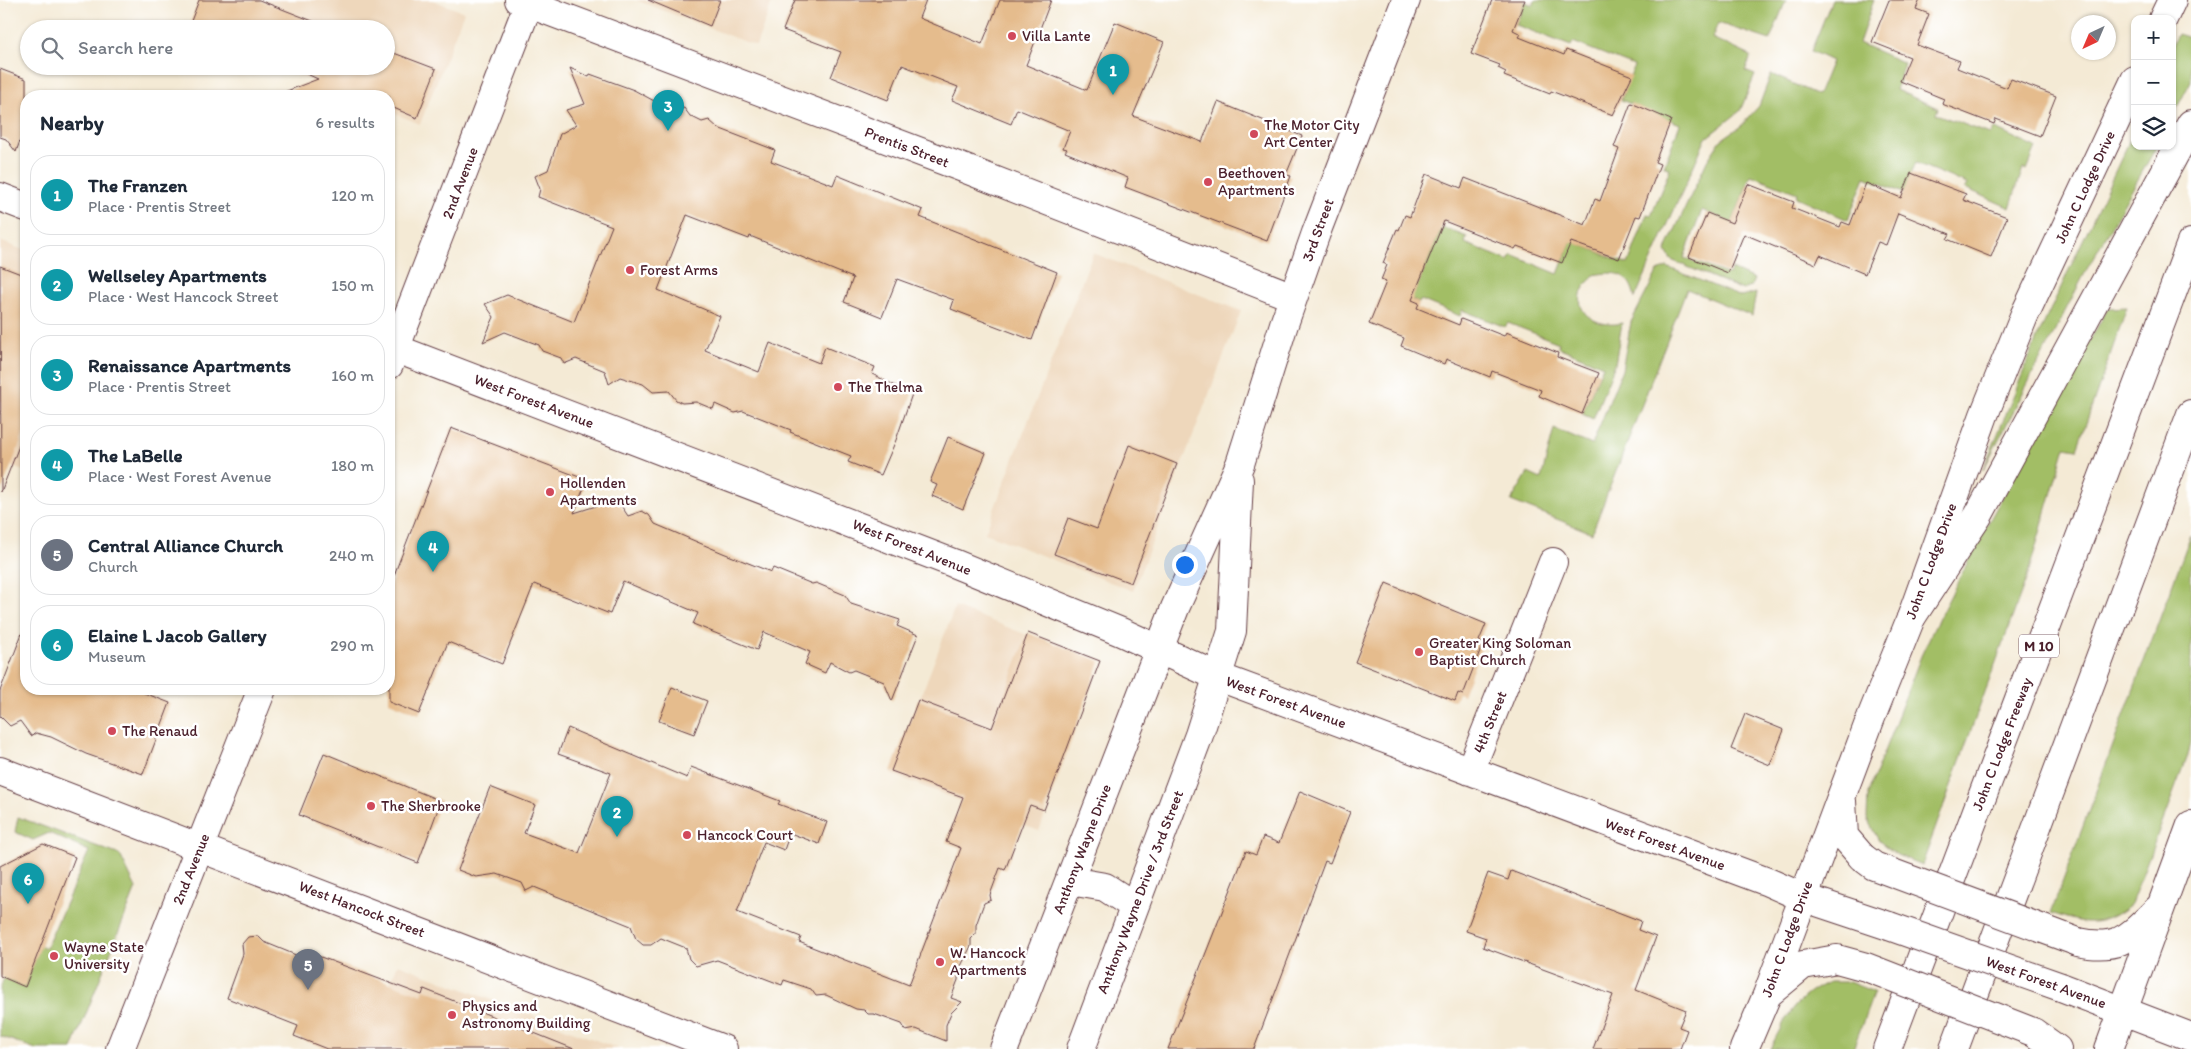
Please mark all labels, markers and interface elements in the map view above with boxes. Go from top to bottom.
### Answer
north arrow [2071,15,2116,60]
map controls [2131,15,2176,150]
button: + [2131,15,2176,60]
search box [20,20,395,75]
place label: Villa Lante [1022,27,1091,45]
marker: Villa Lante [1006,30,1018,42]
icon: search [38,34,66,62]
text: Search here [78,36,173,59]
pin: 1 [1097,54,1129,95]
button: − [2131,60,2176,105]
pin: 3 [652,90,684,131]
button: layers [2131,105,2176,150]
text: Nearby [40,110,104,135]
text: 6 results [315,113,375,132]
place label: The Motor City Art Center [1264,116,1359,151]
street label: Prentis Street [862,123,952,172]
marker: The Motor City Art Center [1248,128,1260,140]
street label: John C Lodge Drive [2051,128,2119,246]
street label: 2nd Avenue [438,145,482,221]
place label: Beethoven Apartments [1218,164,1295,199]
text: The Franzen [88,174,187,197]
marker: Beethoven Apartments [1202,176,1214,188]
text: 1 [53,186,61,205]
text: 120 m [331,186,374,205]
street label: 3rd Street [1298,196,1338,264]
text: Place · Prentis Street [88,197,231,216]
place label: Forest Arms [640,261,718,279]
text: Wellseley Apartments [88,264,267,287]
marker: Forest Arms [624,264,636,276]
text: 2 [53,276,61,295]
text: 150 m [331,276,374,295]
text: Place · West Hancock Street [88,287,278,306]
text: Renaissance Apartments [88,354,291,377]
text: 3 [53,366,61,385]
text: 160 m [331,366,374,385]
street label: West Forest Avenue [472,370,596,432]
text: Place · Prentis Street [88,377,231,396]
place label: The Thelma [848,378,923,396]
marker: The Thelma [832,381,844,393]
text: The LaBelle [88,444,183,467]
text: 4 [52,456,62,475]
text: 180 m [331,456,374,475]
text: Place · West Forest Avenue [88,467,271,486]
place label: Hollenden Apartments [560,474,637,509]
marker: Hollenden Apartments [544,486,556,498]
street label: John C Lodge Drive [1902,500,1960,622]
street label: West Forest Avenue [850,515,974,579]
pin: 4 [417,531,449,572]
text: Central Alliance Church [88,534,283,557]
text: 5 [53,546,61,565]
text: 240 m [329,546,374,565]
your location [1172,552,1198,578]
text: Church [88,557,138,576]
text: Elaine L Jacob Gallery [88,624,266,647]
place label: Greater King Soloman Baptist Church [1429,634,1571,669]
road number: M 10 [2019,634,2059,658]
text: 6 [53,636,61,655]
text: 290 m [330,636,374,655]
marker: Greater King Soloman Baptist Church [1413,646,1425,658]
text: Museum [88,647,146,666]
street label: West Forest Avenue [1223,672,1349,732]
street label: John C Lodge Freeway [1968,675,2036,813]
street label: 4th Street [1469,688,1511,756]
place label: The Renaud [122,722,198,740]
marker: The Renaud [106,725,118,737]
street label: Anthony Wayne Drive [1049,782,1115,916]
street label: Anthony Wayne Drive / 3rd Street [1093,788,1187,996]
pin: 2 [601,796,633,837]
place label: The Sherbrooke [381,797,481,815]
marker: The Sherbrooke [365,800,377,812]
street label: West Forest Avenue [1602,814,1728,874]
place label: Hancock Court [697,826,793,844]
marker: Hancock Court [681,829,693,841]
street label: 2nd Avenue [169,831,213,907]
pin: 6 [12,863,44,904]
street label: West Hancock Street [296,877,428,941]
street label: John C Lodge Drive [1758,878,1816,1000]
place label: Wayne State University [64,938,144,973]
place label: W. Hancock Apartments [950,944,1027,979]
pin: 5 [292,949,324,990]
marker: Wayne State University [48,950,60,962]
street label: West Forest Avenue [1983,952,2109,1012]
marker: W. Hancock Apartments [934,956,946,968]
place label: Physics and Astronomy Building [462,997,591,1032]
marker: Physics and Astronomy Building [446,1009,458,1021]

